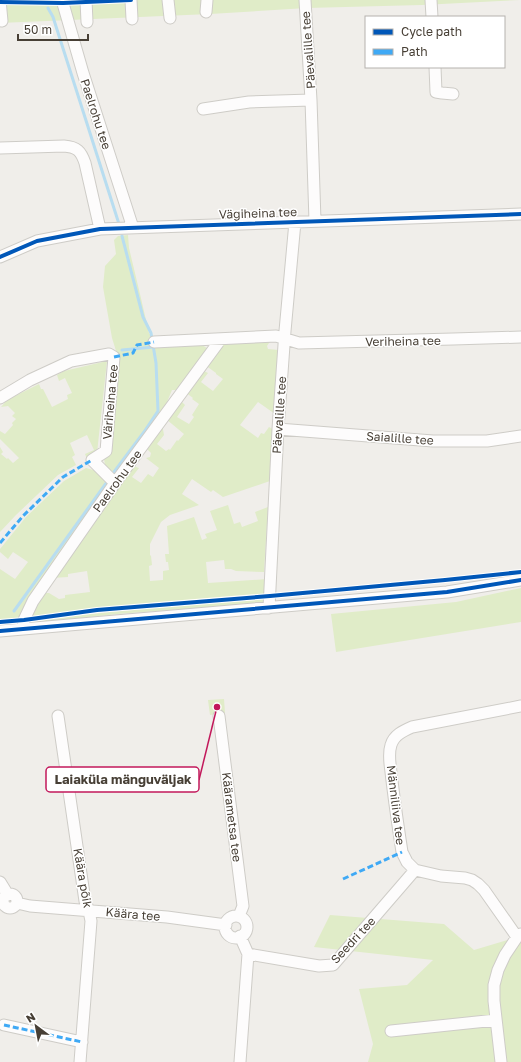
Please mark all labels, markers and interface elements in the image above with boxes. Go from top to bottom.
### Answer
street label: Päevalille tee [298,11,318,89]
scale bar [18,16,88,42]
legend [365,16,505,68]
text: 50 m [24,22,52,37]
text: Cycle path [401,24,462,39]
text: Path [401,44,428,59]
street label: Paelrohu tee [78,77,114,151]
street label: Vägiheina tee [219,204,297,222]
street label: Veriheina tee [365,333,441,349]
street label: Väriheina tee [99,364,121,440]
street label: Päevalille tee [269,376,289,454]
street label: Saialille tee [366,428,434,448]
street label: Paelrohu tee [89,447,145,515]
street label: Männiliiva tee [384,764,408,846]
callout: Laiaküla mänguväljak [46,767,199,792]
text: Laiaküla mänguväljak [55,771,192,787]
street label: Käärametsa tee [219,771,245,863]
street label: Käära põik [70,847,96,909]
street label: Käära tee [105,904,161,924]
street label: Seedri tee [328,913,378,967]
north arrow [16,1006,56,1046]
text: N [23,1009,37,1025]

